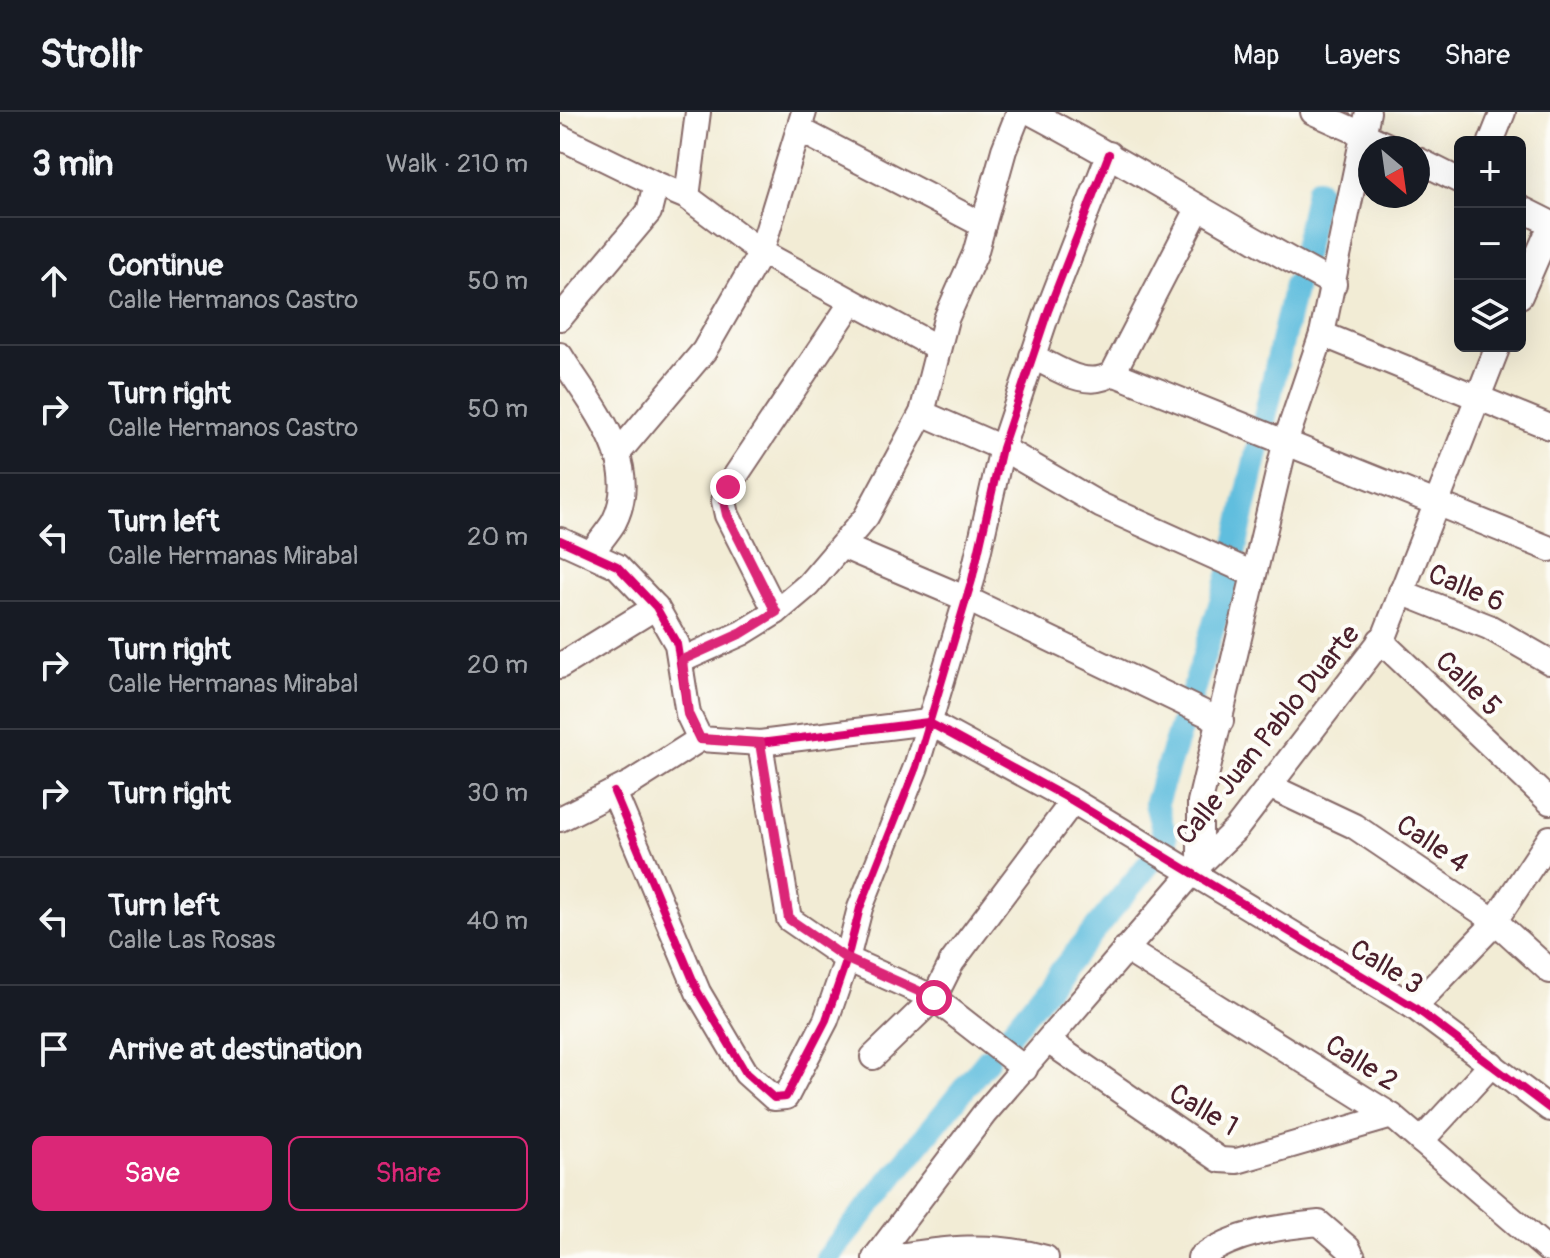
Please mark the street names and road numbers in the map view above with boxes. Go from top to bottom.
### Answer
street label: Calle 6 [1423,557,1510,620]
street label: Calle Juan Pablo Duarte [1169,618,1368,852]
street label: Calle 5 [1427,644,1508,724]
street label: Calle 4 [1389,807,1475,881]
street label: Calle 3 [1343,932,1429,1003]
street label: Calle 2 [1318,1027,1404,1099]
street label: Calle 1 [1162,1076,1244,1144]

